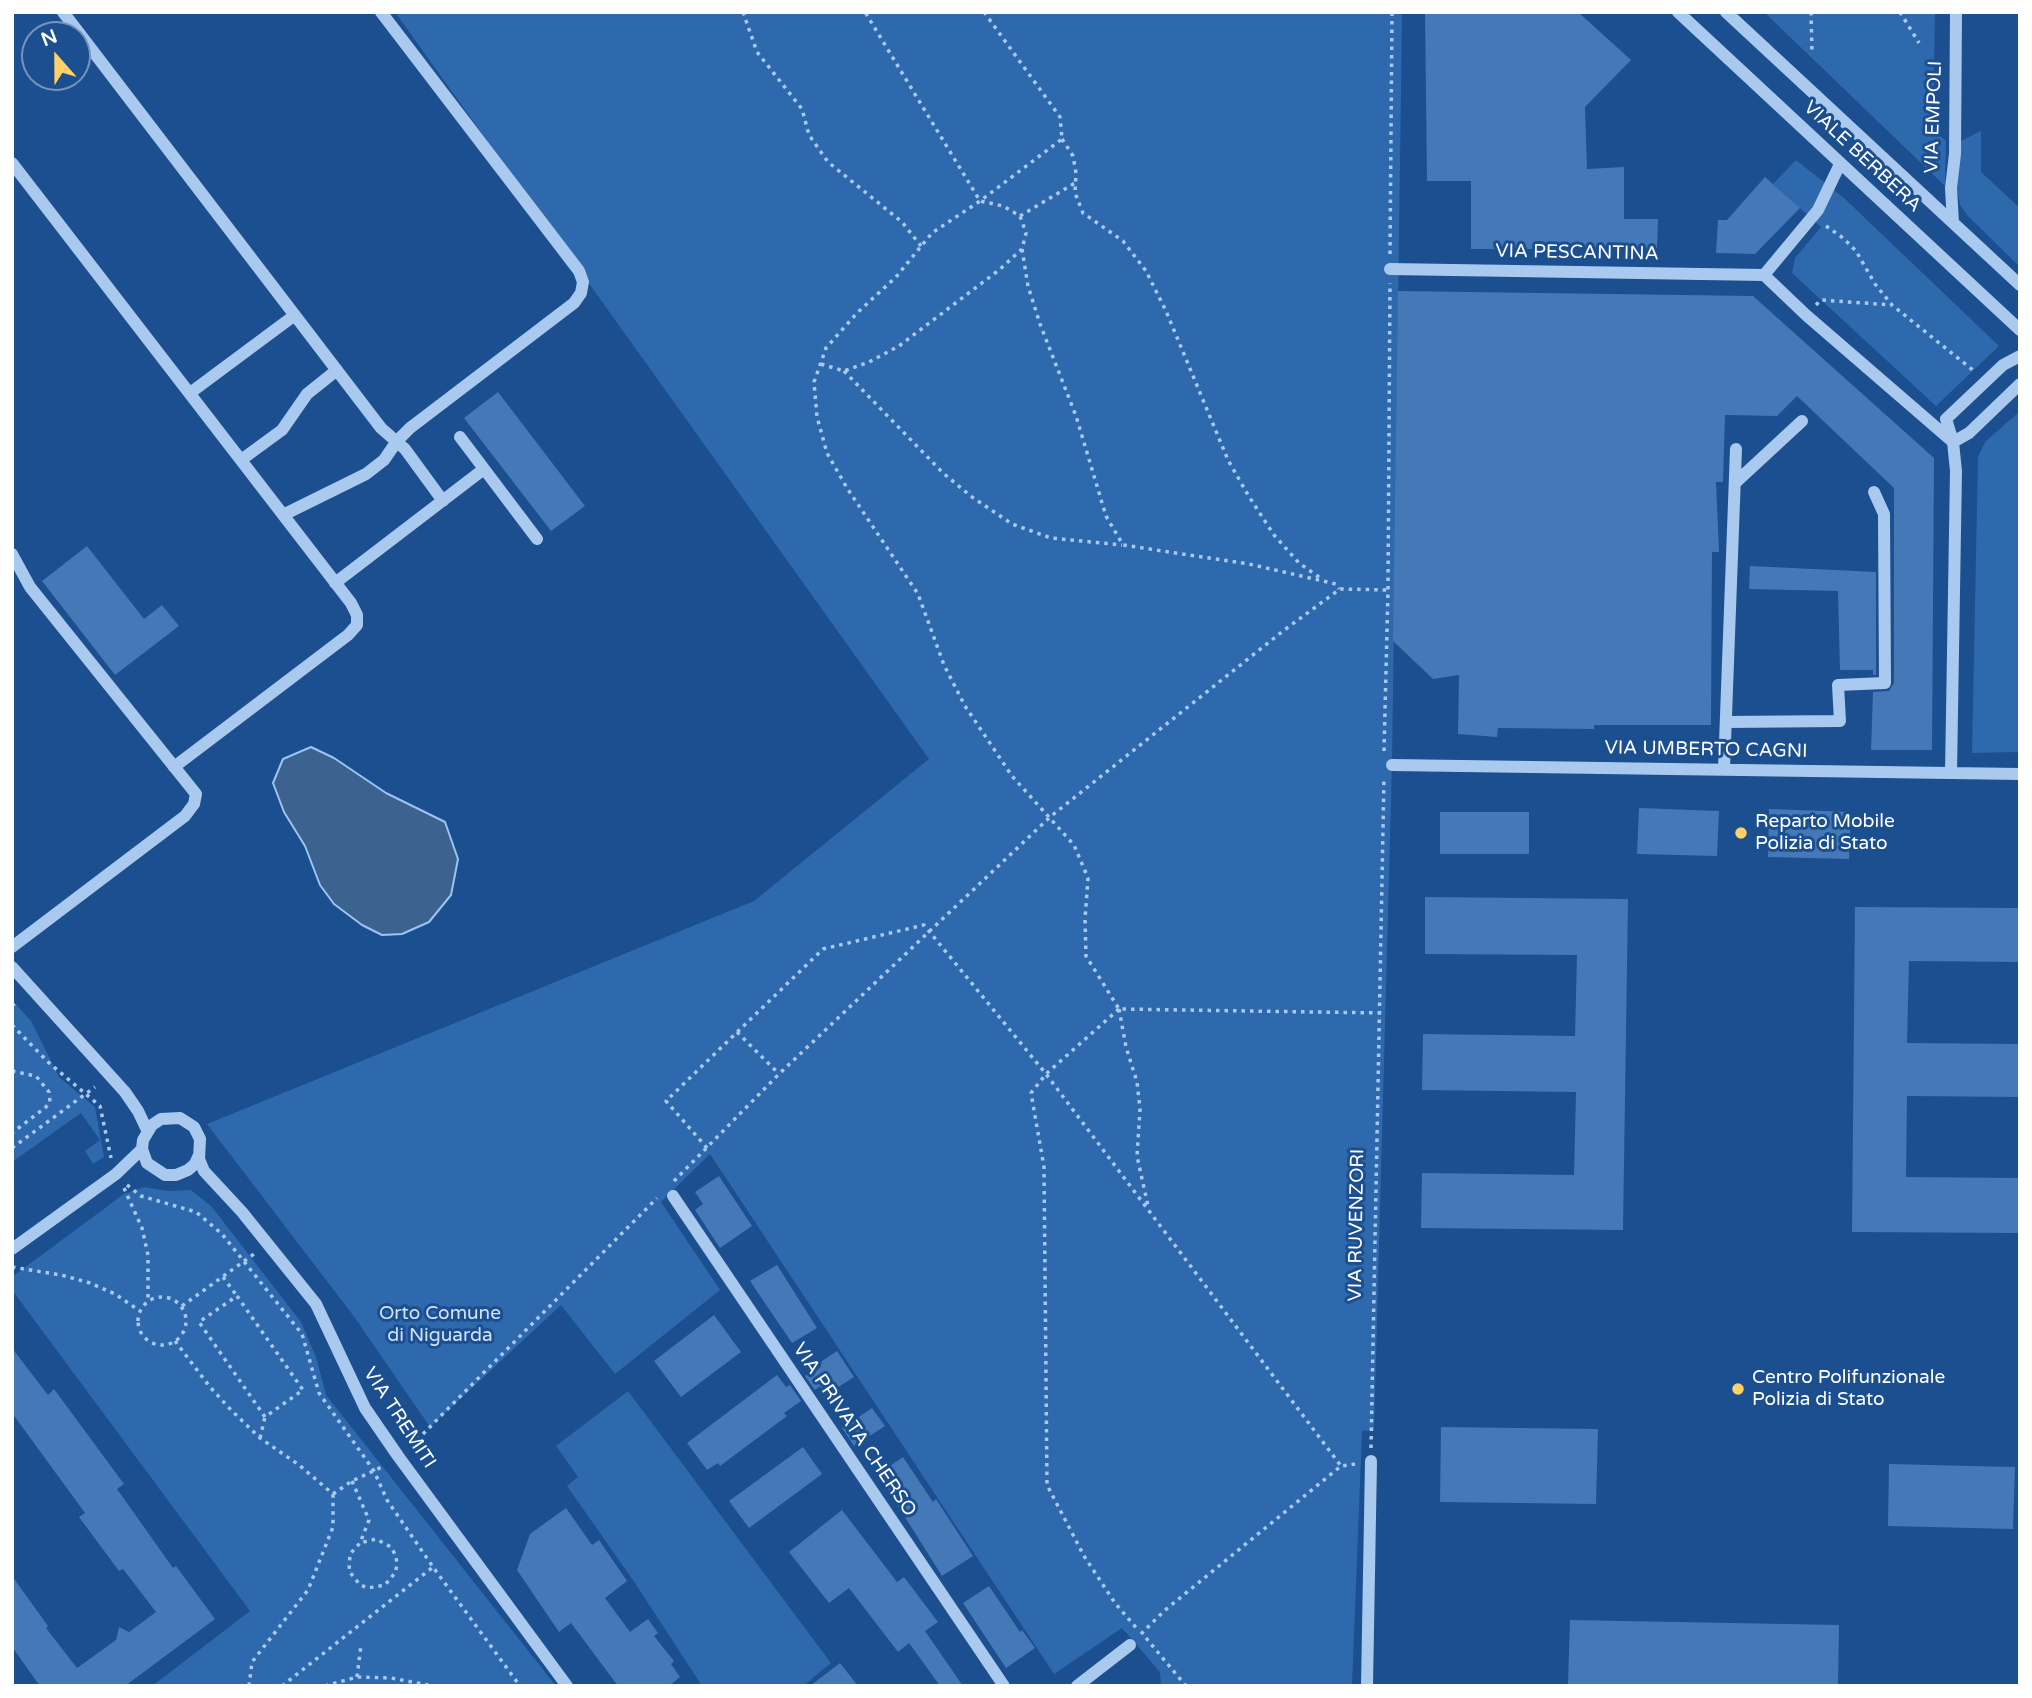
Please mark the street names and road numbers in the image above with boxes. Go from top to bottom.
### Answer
street label: VIA EMPOLI [1921,60,1947,174]
street label: VIALE BERBERA [1798,97,1926,217]
street label: VIA PESCANTINA [1495,240,1659,266]
street label: VIA UMBERTO CAGNI [1604,737,1808,763]
street label: VIA RUVENZORI [1344,1148,1370,1302]
street label: VIA PRIVATA CHERSO [787,1339,921,1521]
street label: VIA TREMITI [358,1363,440,1473]

